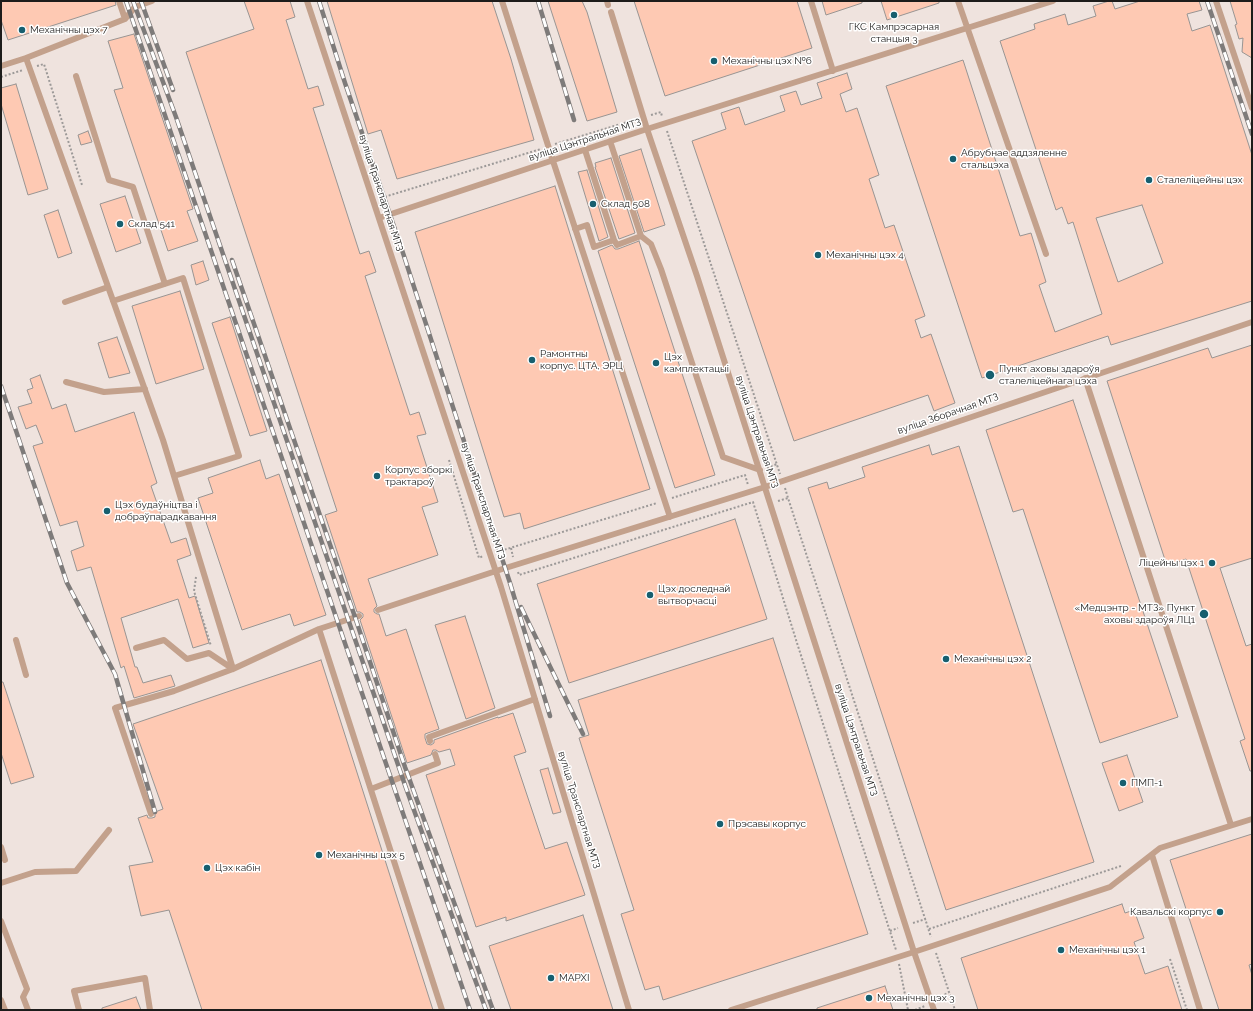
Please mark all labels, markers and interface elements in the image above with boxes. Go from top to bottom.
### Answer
marker: ГКС Кампрэсарная станцыя 3 [889,10,899,20]
place label: ГКС Кампрэсарная станцыя 3 [849,21,939,44]
place label: Механічны цэх 7 [30,24,108,36]
marker: Механічны цэх 7 [17,25,27,35]
place label: Механічны цэх №6 [722,55,812,67]
marker: Механічны цэх №6 [709,56,719,66]
street label: вуліца Цэнтральная МТЗ [527,116,643,164]
street label: вуліца Транспартная МТЗ [356,133,406,253]
place label: Абрубнае аддзяленне стальцэха [961,147,1067,170]
marker: Абрубнае аддзяленне стальцэха [948,154,958,164]
place label: Сталеліцейны цэх [1157,174,1243,186]
marker: Сталеліцейны цэх [1144,175,1154,185]
place label: Склад 508 [601,198,650,210]
marker: Склад 508 [588,199,598,209]
place label: Склад 541 [128,218,175,230]
marker: Склад 541 [115,219,125,229]
place label: Механічны цэх 4 [826,249,904,261]
marker: Механічны цэх 4 [813,250,823,260]
place label: Рамонтны корпус. ЦТА, ЭРЦ [540,348,623,372]
place label: Цэх камплектацыі [664,351,729,374]
marker: Рамонтны корпус. ЦТА, ЭРЦ [527,355,537,365]
marker: Цэх камплектацыі [651,358,661,368]
place label: Пункт аховы здароўя сталеліцейнага цэха [999,363,1099,386]
marker: Пункт аховы здароўя сталеліцейнага цэха [984,369,996,381]
street label: вуліца Цэнтральная МТЗ [733,374,781,490]
street label: вуліца Зборачная МТЗ [896,391,1000,437]
street label: вуліца Транспартная МТЗ [458,441,508,561]
place label: Корпус зборкі трактароў [385,464,452,488]
marker: Корпус зборкі трактароў [372,471,382,481]
place label: Цэх будаўніцтва і добраўпарадкавання [115,499,217,522]
marker: Цэх будаўніцтва і добраўпарадкавання [102,506,112,516]
place label: Ліцейны цэх 1 [1139,557,1204,569]
marker: Ліцейны цэх 1 [1207,558,1217,568]
place label: Цэх доследнай вытворчасці [658,583,730,606]
marker: Цэх доследнай вытворчасці [645,590,655,600]
place label: «Медцэнтр - МТЗ» Пункт аховы здароўя ЛЦ1 [1075,602,1195,626]
marker: «Медцэнтр - МТЗ» Пункт аховы здароўя ЛЦ1 [1198,608,1210,620]
place label: Механічны цэх 2 [954,653,1031,665]
marker: Механічны цэх 2 [941,654,951,664]
street label: вуліца Цэнтральная МТЗ [832,682,880,798]
street label: вуліца Транспартная МТЗ [555,750,603,870]
place label: ПМП-1 [1131,777,1162,789]
marker: ПМП-1 [1118,778,1128,788]
place label: Прэсавы корпус [728,818,806,830]
marker: Прэсавы корпус [715,819,725,829]
place label: Механічны цэх 5 [327,849,405,861]
marker: Механічны цэх 5 [314,850,324,860]
place label: Цэх кабін [215,862,260,874]
marker: Цэх кабін [202,863,212,873]
place label: Кавальскі корпус [1130,906,1212,918]
marker: Кавальскі корпус [1215,907,1225,917]
place label: Механічны цэх 1 [1069,944,1146,956]
marker: Механічны цэх 1 [1056,945,1066,955]
place label: МАРХІ [559,972,589,984]
marker: МАРХІ [546,973,556,983]
place label: Механічны цэх 3 [877,992,955,1004]
marker: Механічны цэх 3 [864,993,874,1003]

